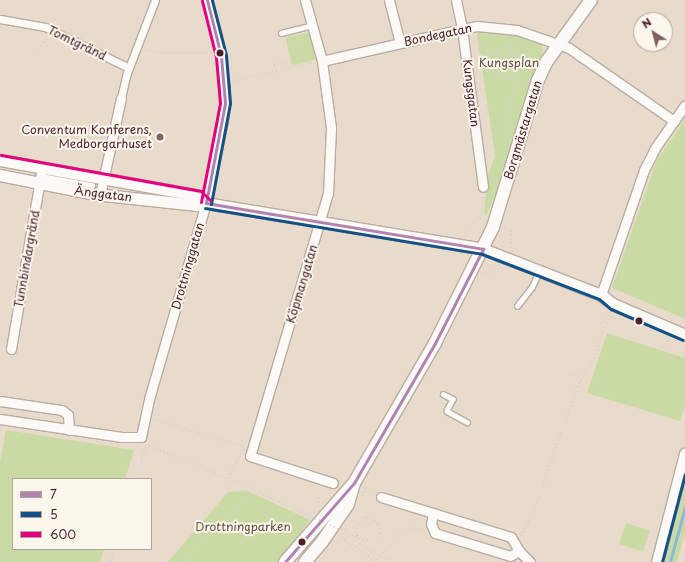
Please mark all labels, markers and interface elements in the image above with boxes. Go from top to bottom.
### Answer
north arrow [633,12,673,52]
text: N [638,13,655,32]
street label: Bondegatan [403,21,473,49]
street label: Tomtgränd [45,23,109,63]
unlabelled marker [215,48,225,58]
park label: Kungsplan [479,56,539,70]
street label: Kungsgatan [460,58,482,128]
street label: Borgmästargatan [501,79,545,181]
place label: Conventum Konferens, Medborgarhuset [22,123,152,151]
marker: Conventum Konferens, Medborgarhuset [155,132,165,142]
street label: Änggatan [73,183,133,205]
street label: Tunnbindargränd [11,209,43,309]
street label: Drottninggatan [169,221,207,311]
street label: Köpmangatan [283,243,321,325]
unlabelled marker [634,316,644,326]
legend [12,478,152,550]
text: 7 [50,485,57,503]
text: 5 [50,505,58,523]
park label: Drottningparken [195,520,291,534]
text: 600 [50,525,76,543]
unlabelled marker [297,537,307,547]

